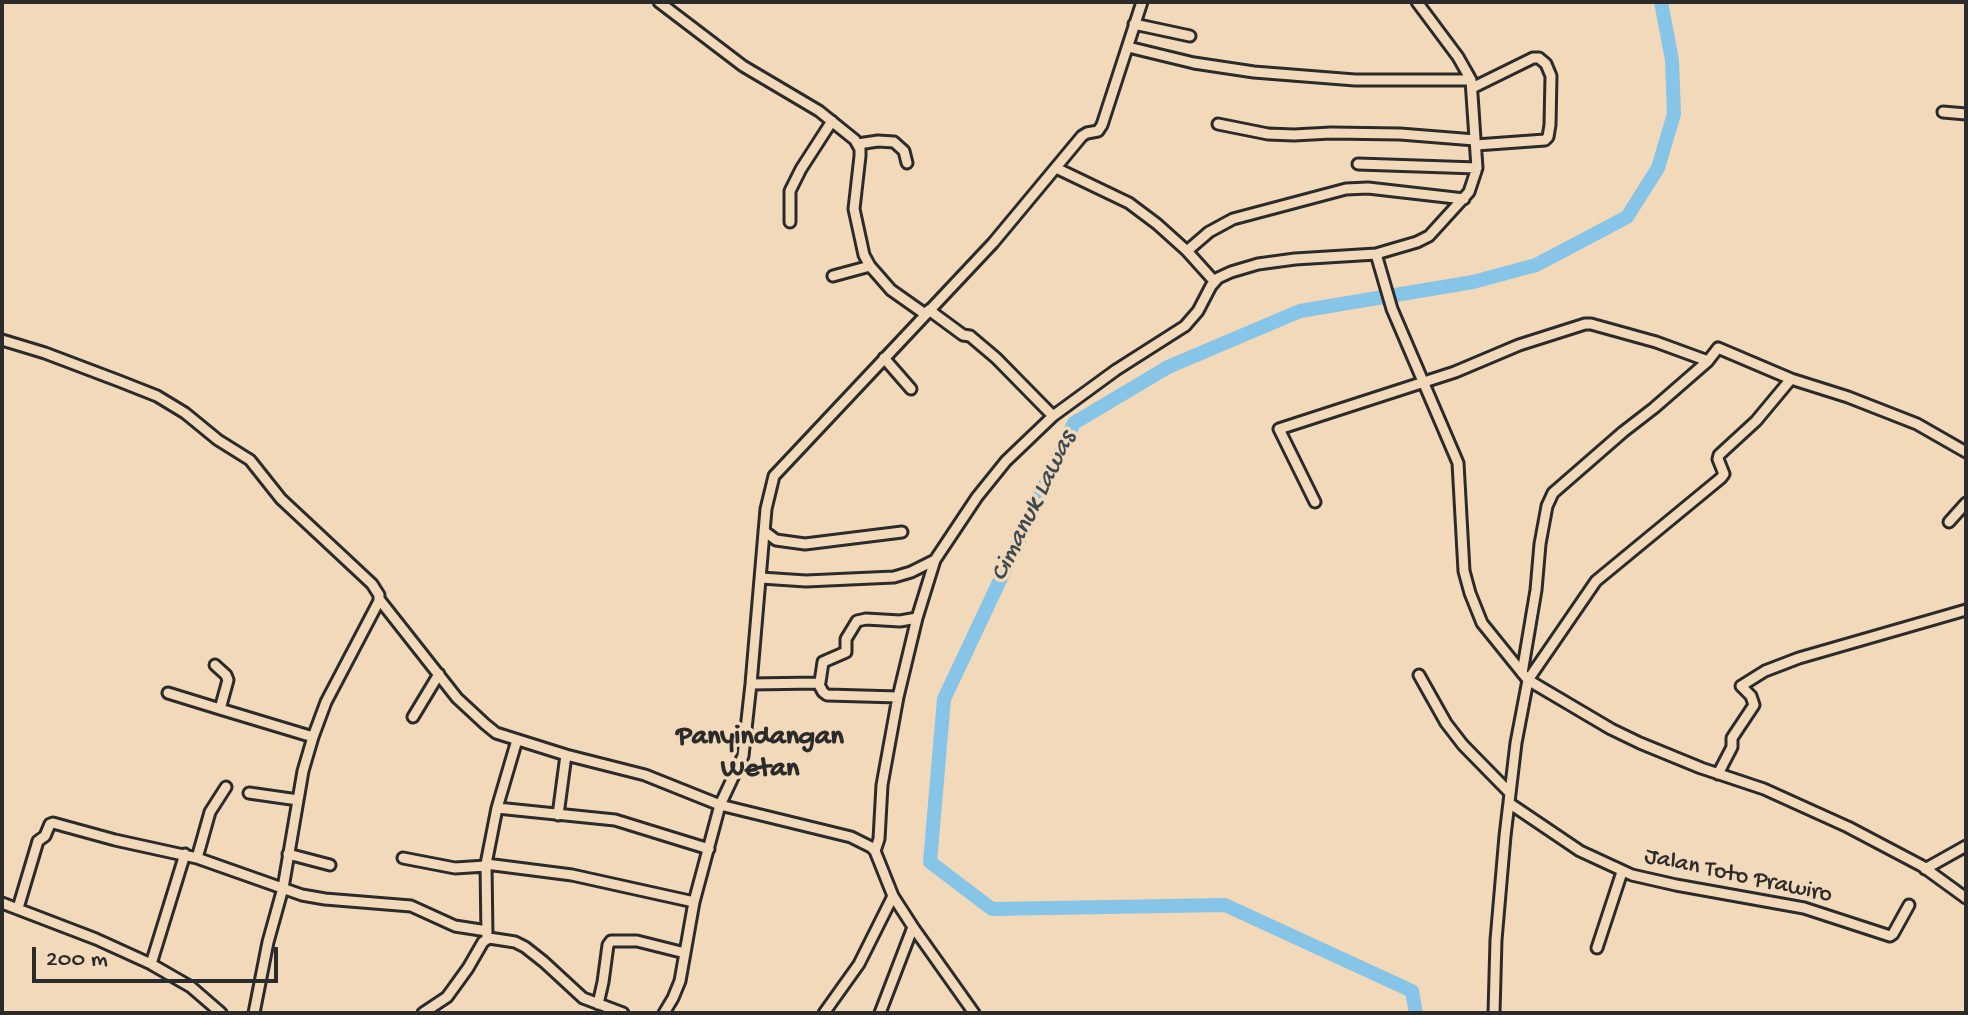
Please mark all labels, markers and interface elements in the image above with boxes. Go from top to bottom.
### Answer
water label: Cimanuk Lawas [985,427,1085,587]
district label: Panyindangan Wetan [676,722,844,788]
street label: Jalan Toto Prawiro [1642,843,1834,911]
scale bar [36,931,282,981]
text: 200 m [46,946,108,975]

